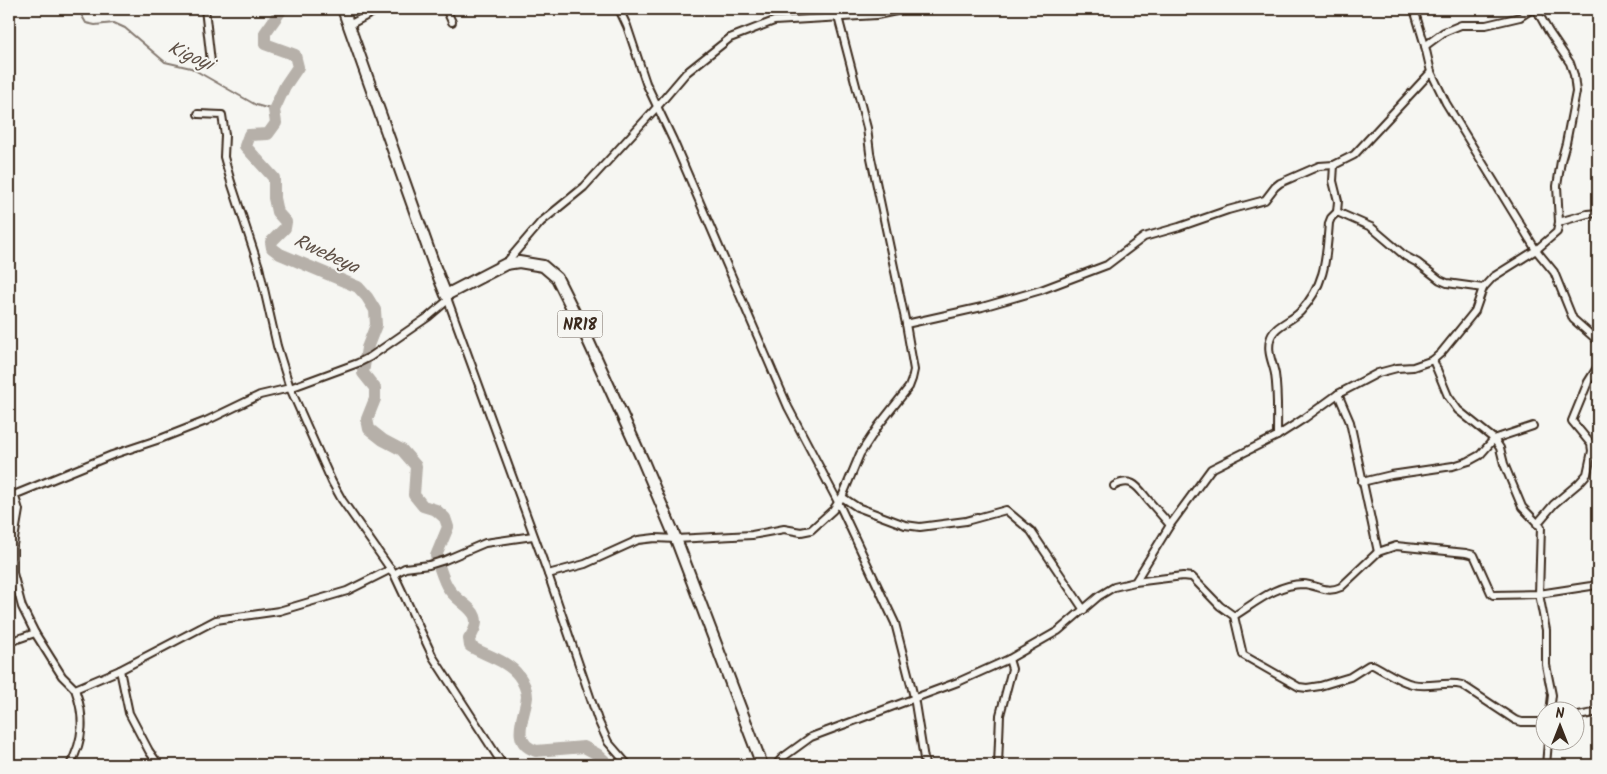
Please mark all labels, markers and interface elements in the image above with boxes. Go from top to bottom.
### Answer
water label: Kigoyi [163,34,222,82]
water label: Rwebeya [289,227,365,283]
road number: NR18 [558,310,602,338]
north arrow [1534,702,1584,752]
text: N [1556,703,1565,725]

